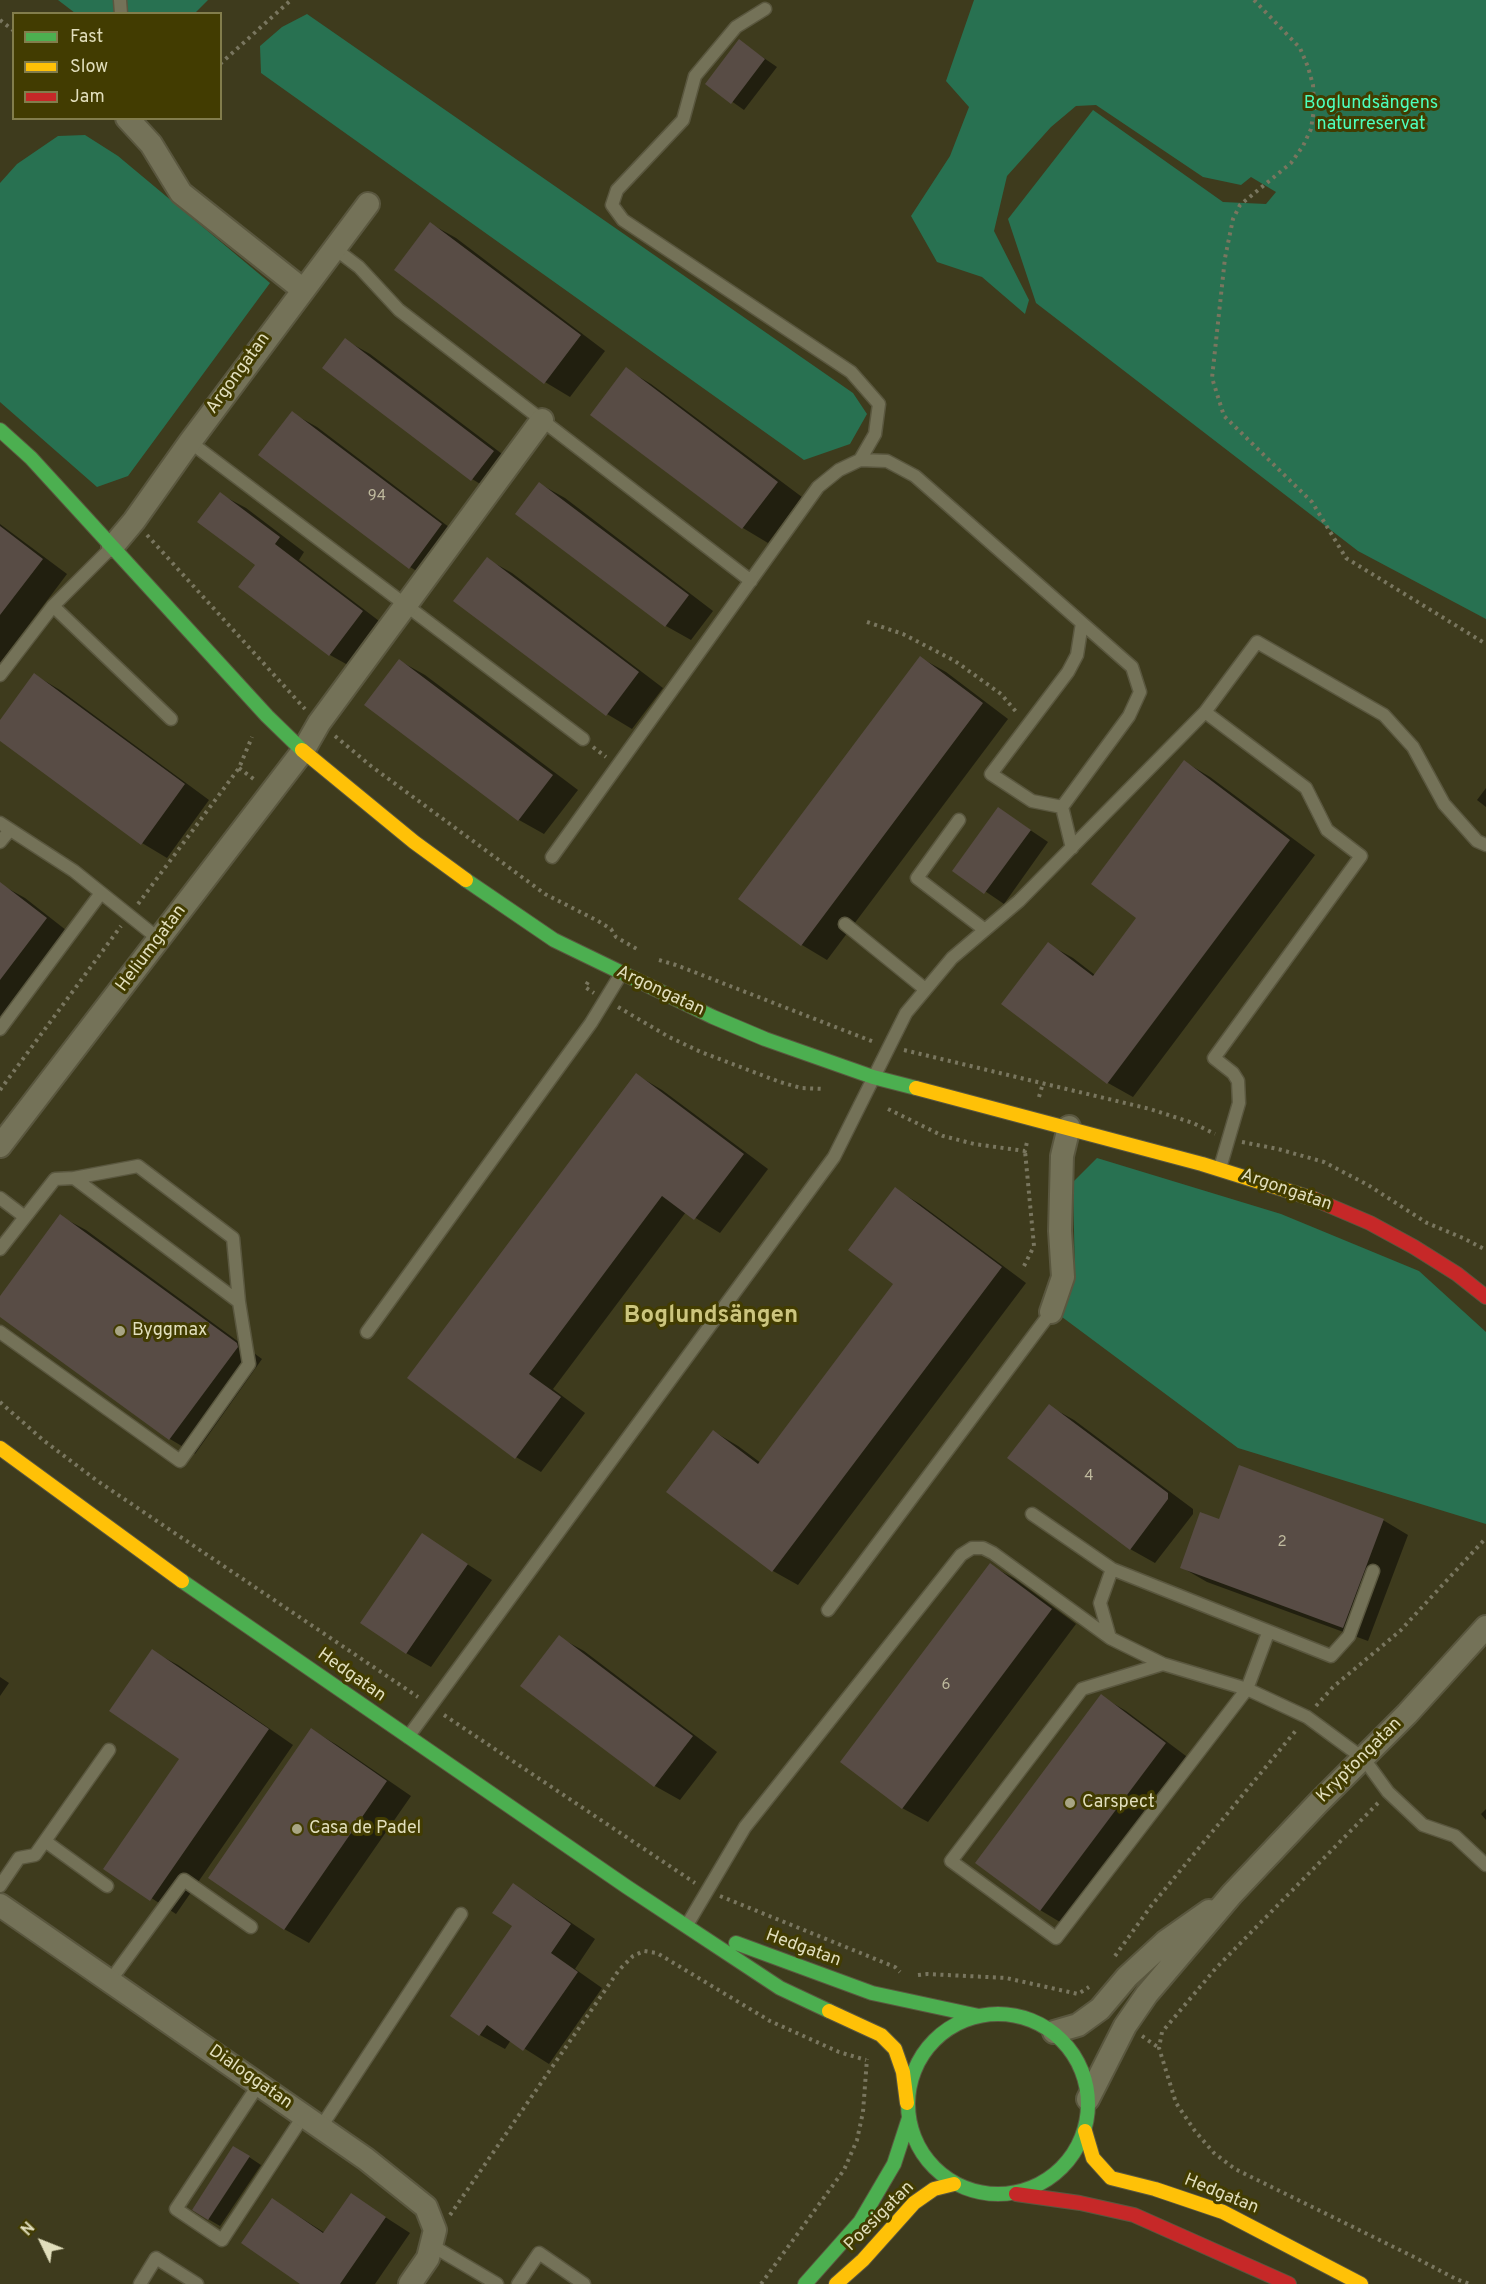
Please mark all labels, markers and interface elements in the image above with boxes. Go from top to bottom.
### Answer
legend [12,12,222,120]
text: Fast [70,26,103,49]
text: Slow [70,56,108,79]
text: Jam [70,86,105,109]
park label: Boglundsängens naturreservat [1304,93,1438,136]
street label: Argongatan [202,329,276,419]
house number: 94 [368,488,386,506]
street label: Heliumgatan [112,901,192,997]
street label: Argongatan [612,962,708,1022]
street label: Argongatan [1238,1165,1334,1217]
district label: Boglundsängen [624,1303,798,1331]
place label: Byggmax [132,1320,207,1342]
marker: Byggmax [113,1324,127,1338]
house number: 4 [1084,1468,1094,1486]
house number: 2 [1277,1534,1287,1552]
street label: Hedgatan [313,1645,389,1707]
house number: 6 [942,1677,950,1695]
street label: Kryptongatan [1313,1714,1407,1808]
place label: Carspect [1082,1792,1155,1814]
marker: Carspect [1063,1796,1077,1810]
place label: Casa de Padel [309,1818,421,1840]
marker: Casa de Padel [290,1822,304,1836]
street label: Hedgatan [762,1925,844,1973]
street label: Dialoggatan [204,2041,296,2115]
street label: Hedgatan [1180,2170,1262,2220]
street label: Poesigatan [840,2177,920,2257]
north arrow [12,2212,72,2272]
text: N [18,2219,40,2241]

